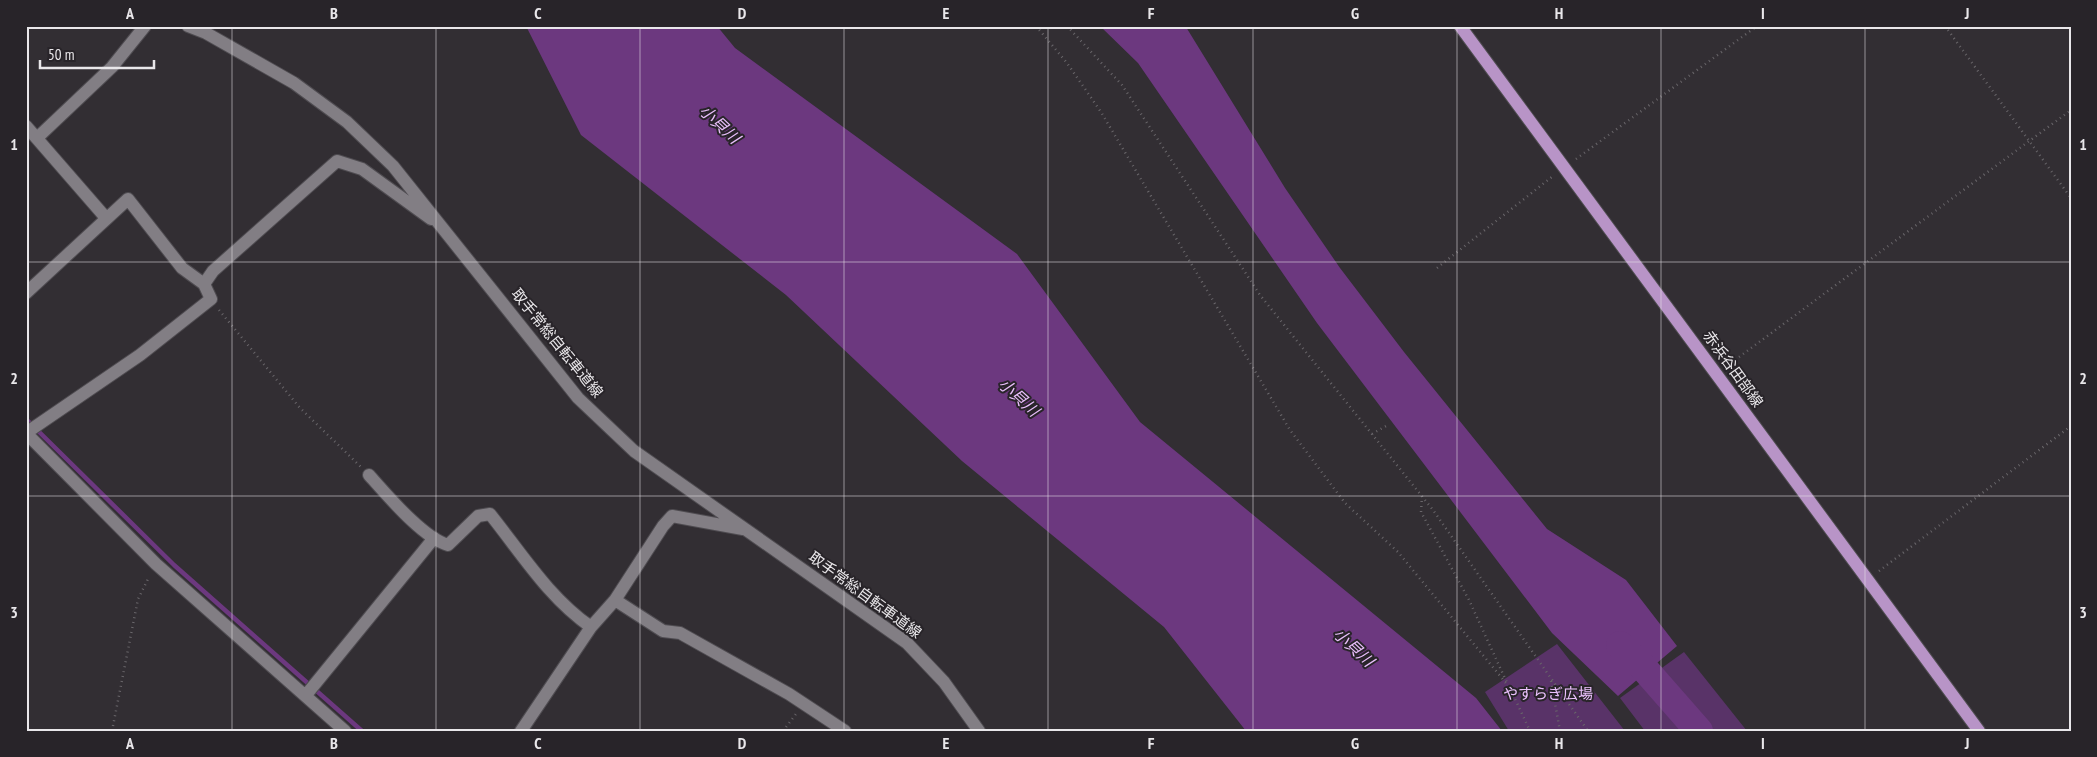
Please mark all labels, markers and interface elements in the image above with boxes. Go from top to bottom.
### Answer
text: A [125,3,135,23]
text: B [330,3,338,23]
text: C [534,3,542,23]
text: D [738,3,747,23]
text: E [943,3,950,23]
text: F [1148,3,1155,23]
text: G [1351,3,1359,23]
text: H [1555,3,1563,23]
text: I [1761,3,1765,23]
text: J [1964,3,1969,23]
scale bar [40,38,154,70]
text: 50 m [48,45,74,64]
water label: 小貝川 [696,100,746,149]
text: 1 [10,134,18,154]
text: 1 [2079,134,2087,154]
street label: 取手常総自転車道線 [508,284,607,401]
street label: 赤浜谷田部線 [1699,327,1768,411]
text: 2 [10,368,18,388]
text: 2 [2079,368,2087,388]
water label: 小貝川 [994,374,1045,422]
street label: 取手常総自転車道線 [805,547,925,642]
text: 3 [10,602,18,622]
text: 3 [2079,602,2087,622]
water label: 小貝川 [1330,623,1380,672]
park label: やすらぎ広場 [1503,684,1593,703]
text: A [125,733,135,753]
text: B [330,733,338,753]
text: C [534,733,542,753]
text: D [738,733,747,753]
text: E [943,733,950,753]
text: F [1148,733,1155,753]
text: G [1351,733,1359,753]
text: H [1555,733,1563,753]
text: I [1761,733,1765,753]
text: J [1964,733,1969,753]

